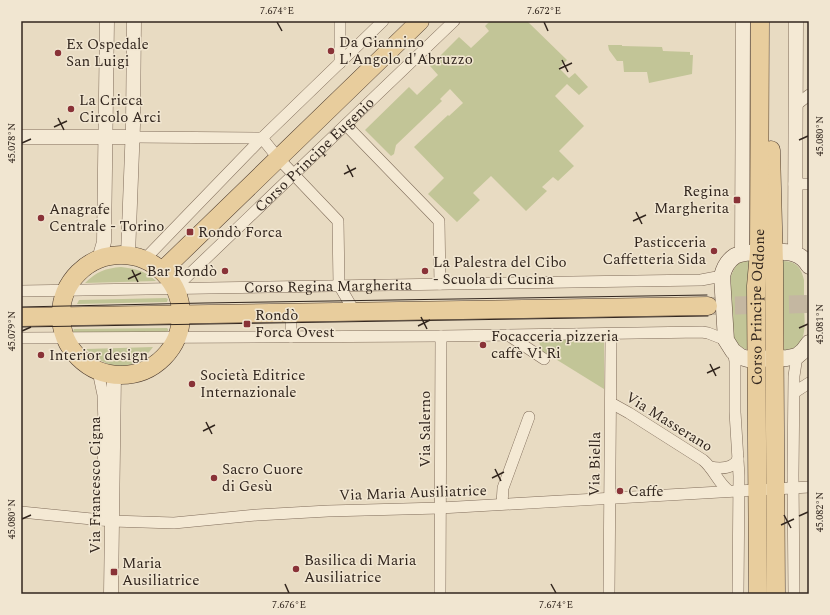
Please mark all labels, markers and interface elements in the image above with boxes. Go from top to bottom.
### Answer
text: 7.674°E [260,3,294,19]
text: 7.672°E [527,3,561,19]
place label: Da Giannino L'Angolo d'Abruzzo [339,31,473,71]
place label: Ex Ospedale San Luigi [66,33,149,73]
marker: Da Giannino L'Angolo d'Abruzzo [326,46,336,56]
marker: Ex Ospedale San Luigi [53,48,63,58]
place label: La Cricca Circolo Arci [79,89,161,129]
street label: Corso Principe Eugenio [249,91,380,218]
marker: La Cricca Circolo Arci [66,104,76,114]
text: 45.080°N [812,116,828,156]
text: 45.078°N [4,123,20,163]
place label: Regina Margherita [654,180,730,220]
marker: Regina Margherita [732,195,742,205]
place label: Anagrafe Centrale - Torino [49,198,164,238]
marker: Anagrafe Centrale - Torino [36,213,46,223]
place label: Rondò Forca [198,221,283,244]
marker: Rondò Forca [185,227,195,237]
street label: Corso Principe Oddone [744,229,771,385]
place label: Pasticceria Caffetteria Sida [602,231,707,271]
marker: Pasticceria Caffetteria Sida [709,246,719,256]
place label: La Palestra del Cibo - Scuola di Cucina [433,251,567,291]
place label: Bar Rondò [147,260,217,283]
marker: Bar Rondò [220,266,230,276]
marker: La Palestra del Cibo - Scuola di Cucina [420,266,430,276]
street label: Corso Regina Margherita [244,273,413,299]
place label: Rondò Forca Ovest [255,304,335,344]
text: 45.081°N [812,304,828,344]
text: 45.079°N [4,311,20,351]
marker: Rondò Forca Ovest [242,319,252,329]
place label: Focacceria pizzeria caffè Vi Ri [491,325,619,365]
marker: Focacceria pizzeria caffè Vi Ri [478,340,488,350]
place label: Interior design [49,344,148,367]
marker: Interior design [36,350,46,360]
place label: Società Editrice Internazionale [200,364,305,404]
marker: Società Editrice Internazionale [187,379,197,389]
street label: Via Masserano [621,386,717,458]
street label: Via Salerno [414,391,437,467]
street label: Via Francesco Cigna [84,416,107,554]
street label: Via Biella [583,431,607,497]
place label: Sacro Cuore di Gesù [222,458,303,498]
marker: Sacro Cuore di Gesù [209,473,219,483]
street label: Via Maria Ausiliatrice [339,479,487,507]
place label: Caffe [628,480,664,503]
marker: Caffe [615,486,625,496]
text: 45.082°N [812,492,828,532]
text: 45.080°N [4,499,20,539]
place label: Basilica di Maria Ausiliatrice [304,549,417,589]
place label: Maria Ausiliatrice [122,552,200,592]
marker: Basilica di Maria Ausiliatrice [291,564,301,574]
marker: Maria Ausiliatrice [109,567,119,577]
text: 7.676°E [272,597,306,613]
text: 7.674°E [539,597,573,613]

